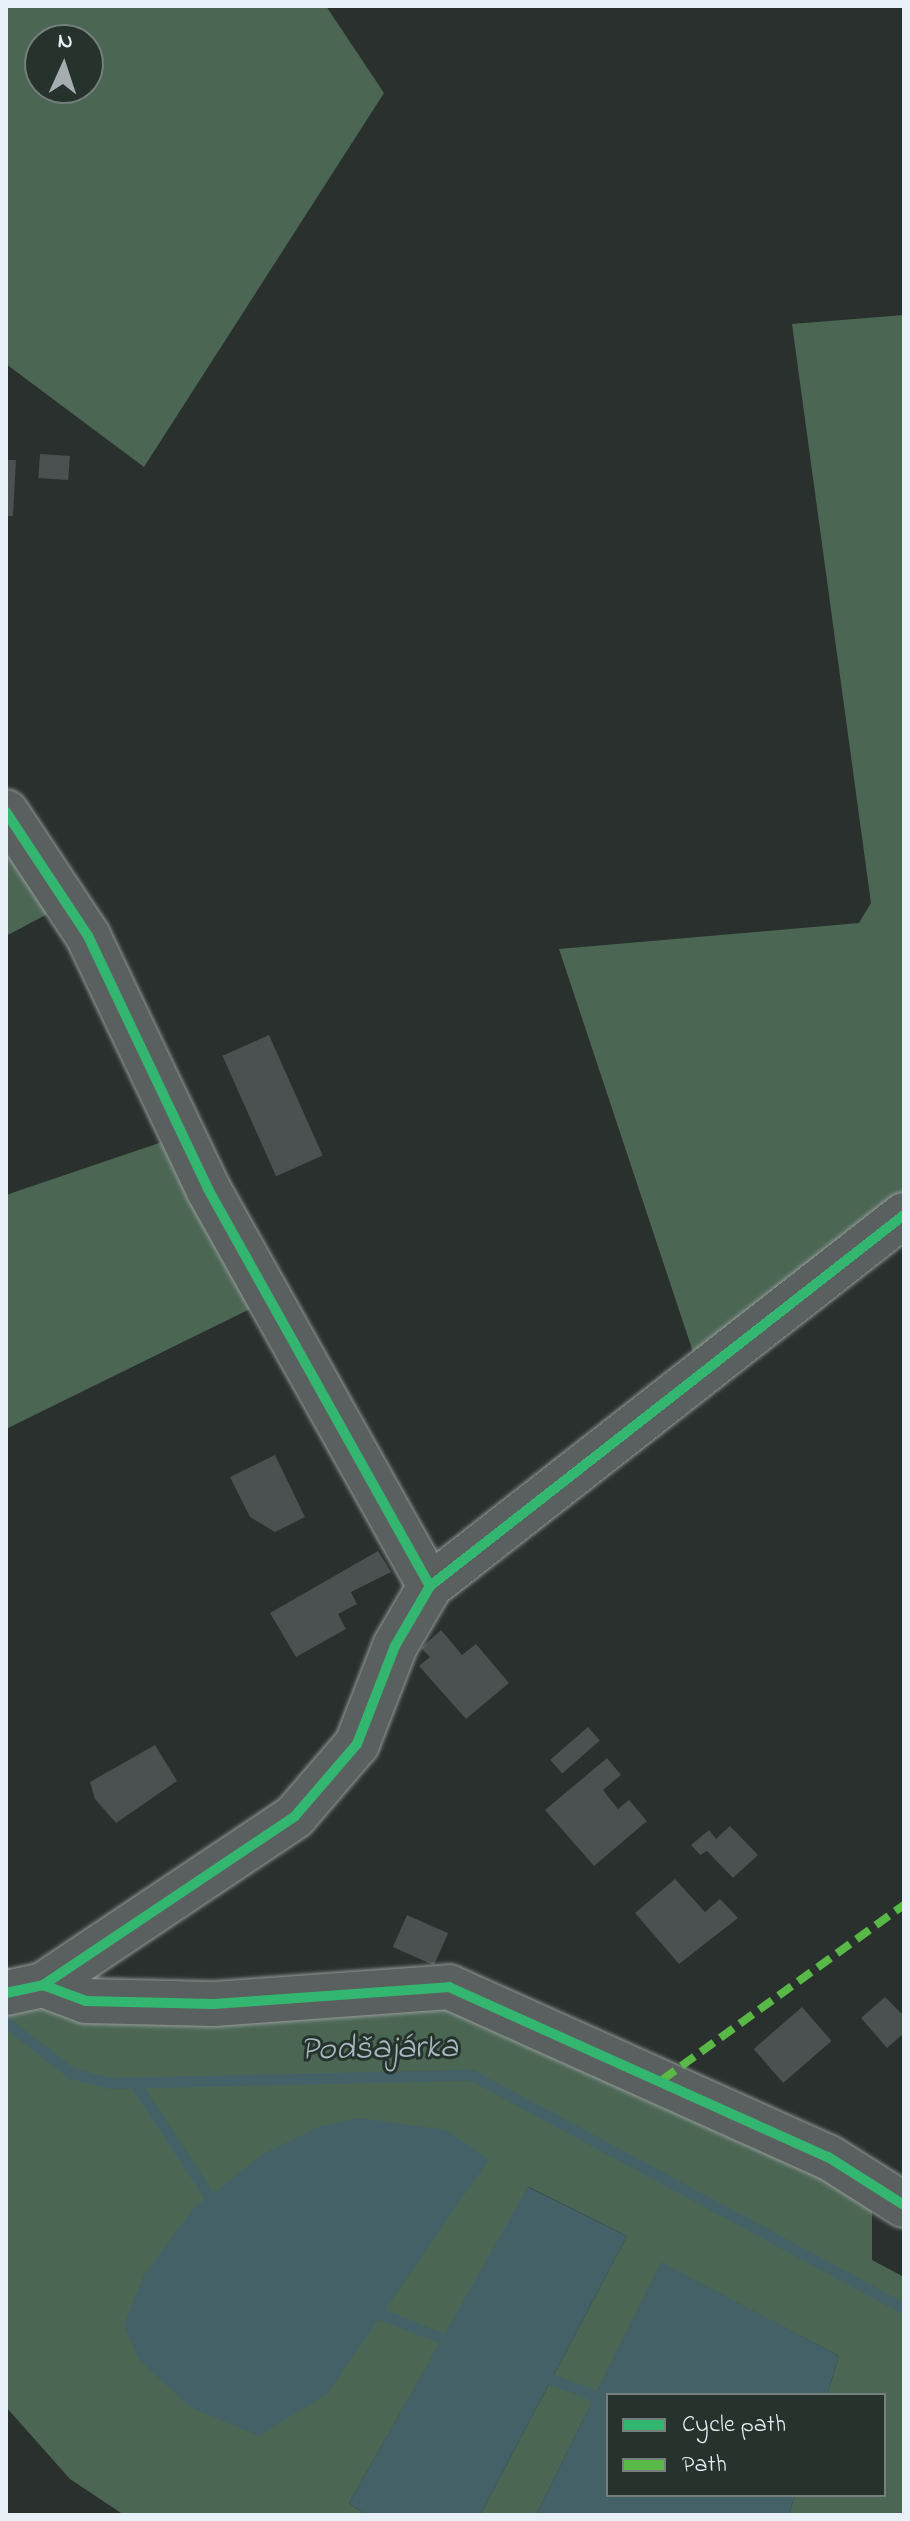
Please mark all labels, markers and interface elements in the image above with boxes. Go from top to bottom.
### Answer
north arrow [24,24,104,104]
text: N [57,26,73,58]
water label: Podšajárka [300,2028,458,2072]
legend [606,2393,886,2497]
text: Cycle path [682,2408,786,2443]
text: Path [682,2448,727,2483]

